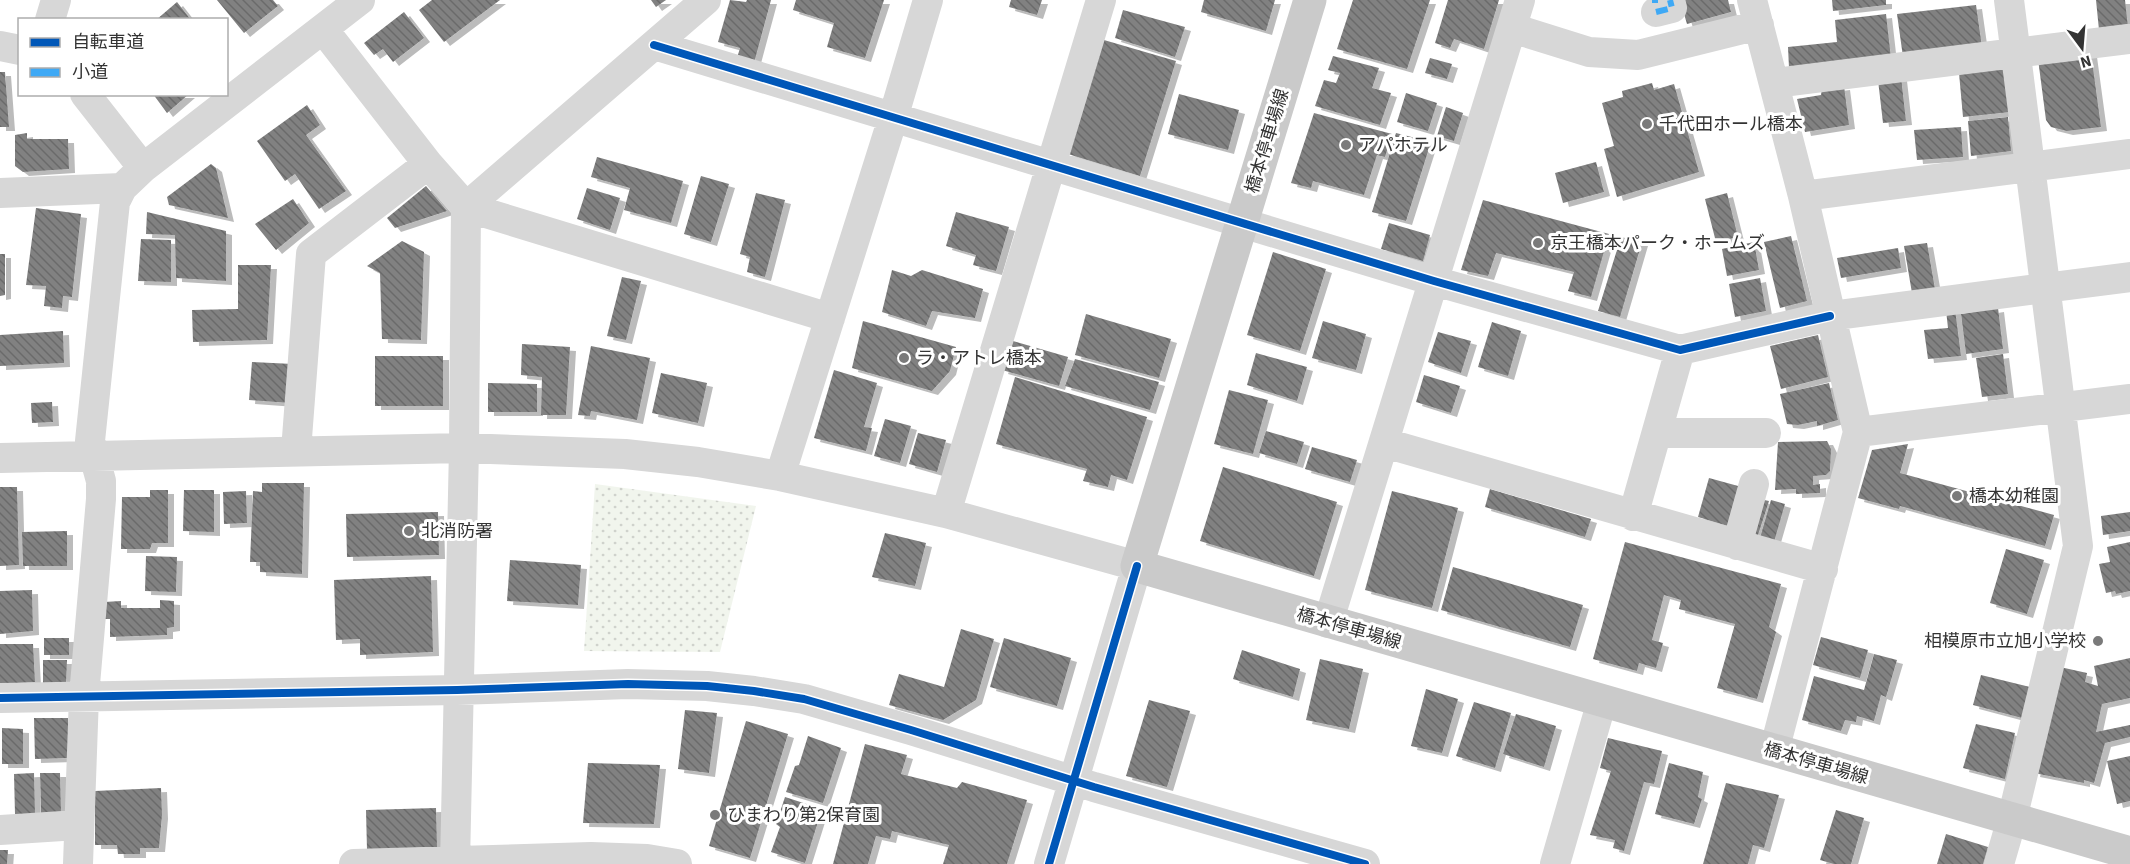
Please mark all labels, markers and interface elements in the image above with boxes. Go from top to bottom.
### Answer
legend [18,18,228,96]
north arrow [2052,18,2112,78]
text: 自転車道 [72,30,144,55]
text: N [2078,49,2094,73]
text: 小道 [72,60,108,85]
street label: 橋本停車場線 [1240,86,1295,196]
place label: 千代田ホール橋本 [1659,112,1803,137]
marker: 千代田ホール橋本 [1640,117,1654,131]
place label: アパホテル [1358,133,1448,158]
marker: アパホテル [1339,138,1353,152]
place label: 京王橋本パーク・ホームズ [1550,231,1765,256]
marker: 京王橋本パーク・ホームズ [1531,236,1545,250]
place label: ラ・アトレ橋本 [916,346,1042,371]
marker: ラ・アトレ橋本 [897,351,911,365]
place label: 橋本幼稚園 [1969,484,2059,509]
marker: 橋本幼稚園 [1950,489,1964,503]
place label: 北消防署 [421,519,493,544]
marker: 北消防署 [402,524,416,538]
street label: 橋本停車場線 [1294,602,1404,655]
place label: 相模原市立旭小学校 [1924,629,2086,654]
marker: 相模原市立旭小学校 [2091,634,2105,648]
street label: 橋本停車場線 [1761,737,1871,790]
place label: ひまわり第2保育園 [727,803,880,828]
marker: ひまわり第2保育園 [708,808,722,822]

